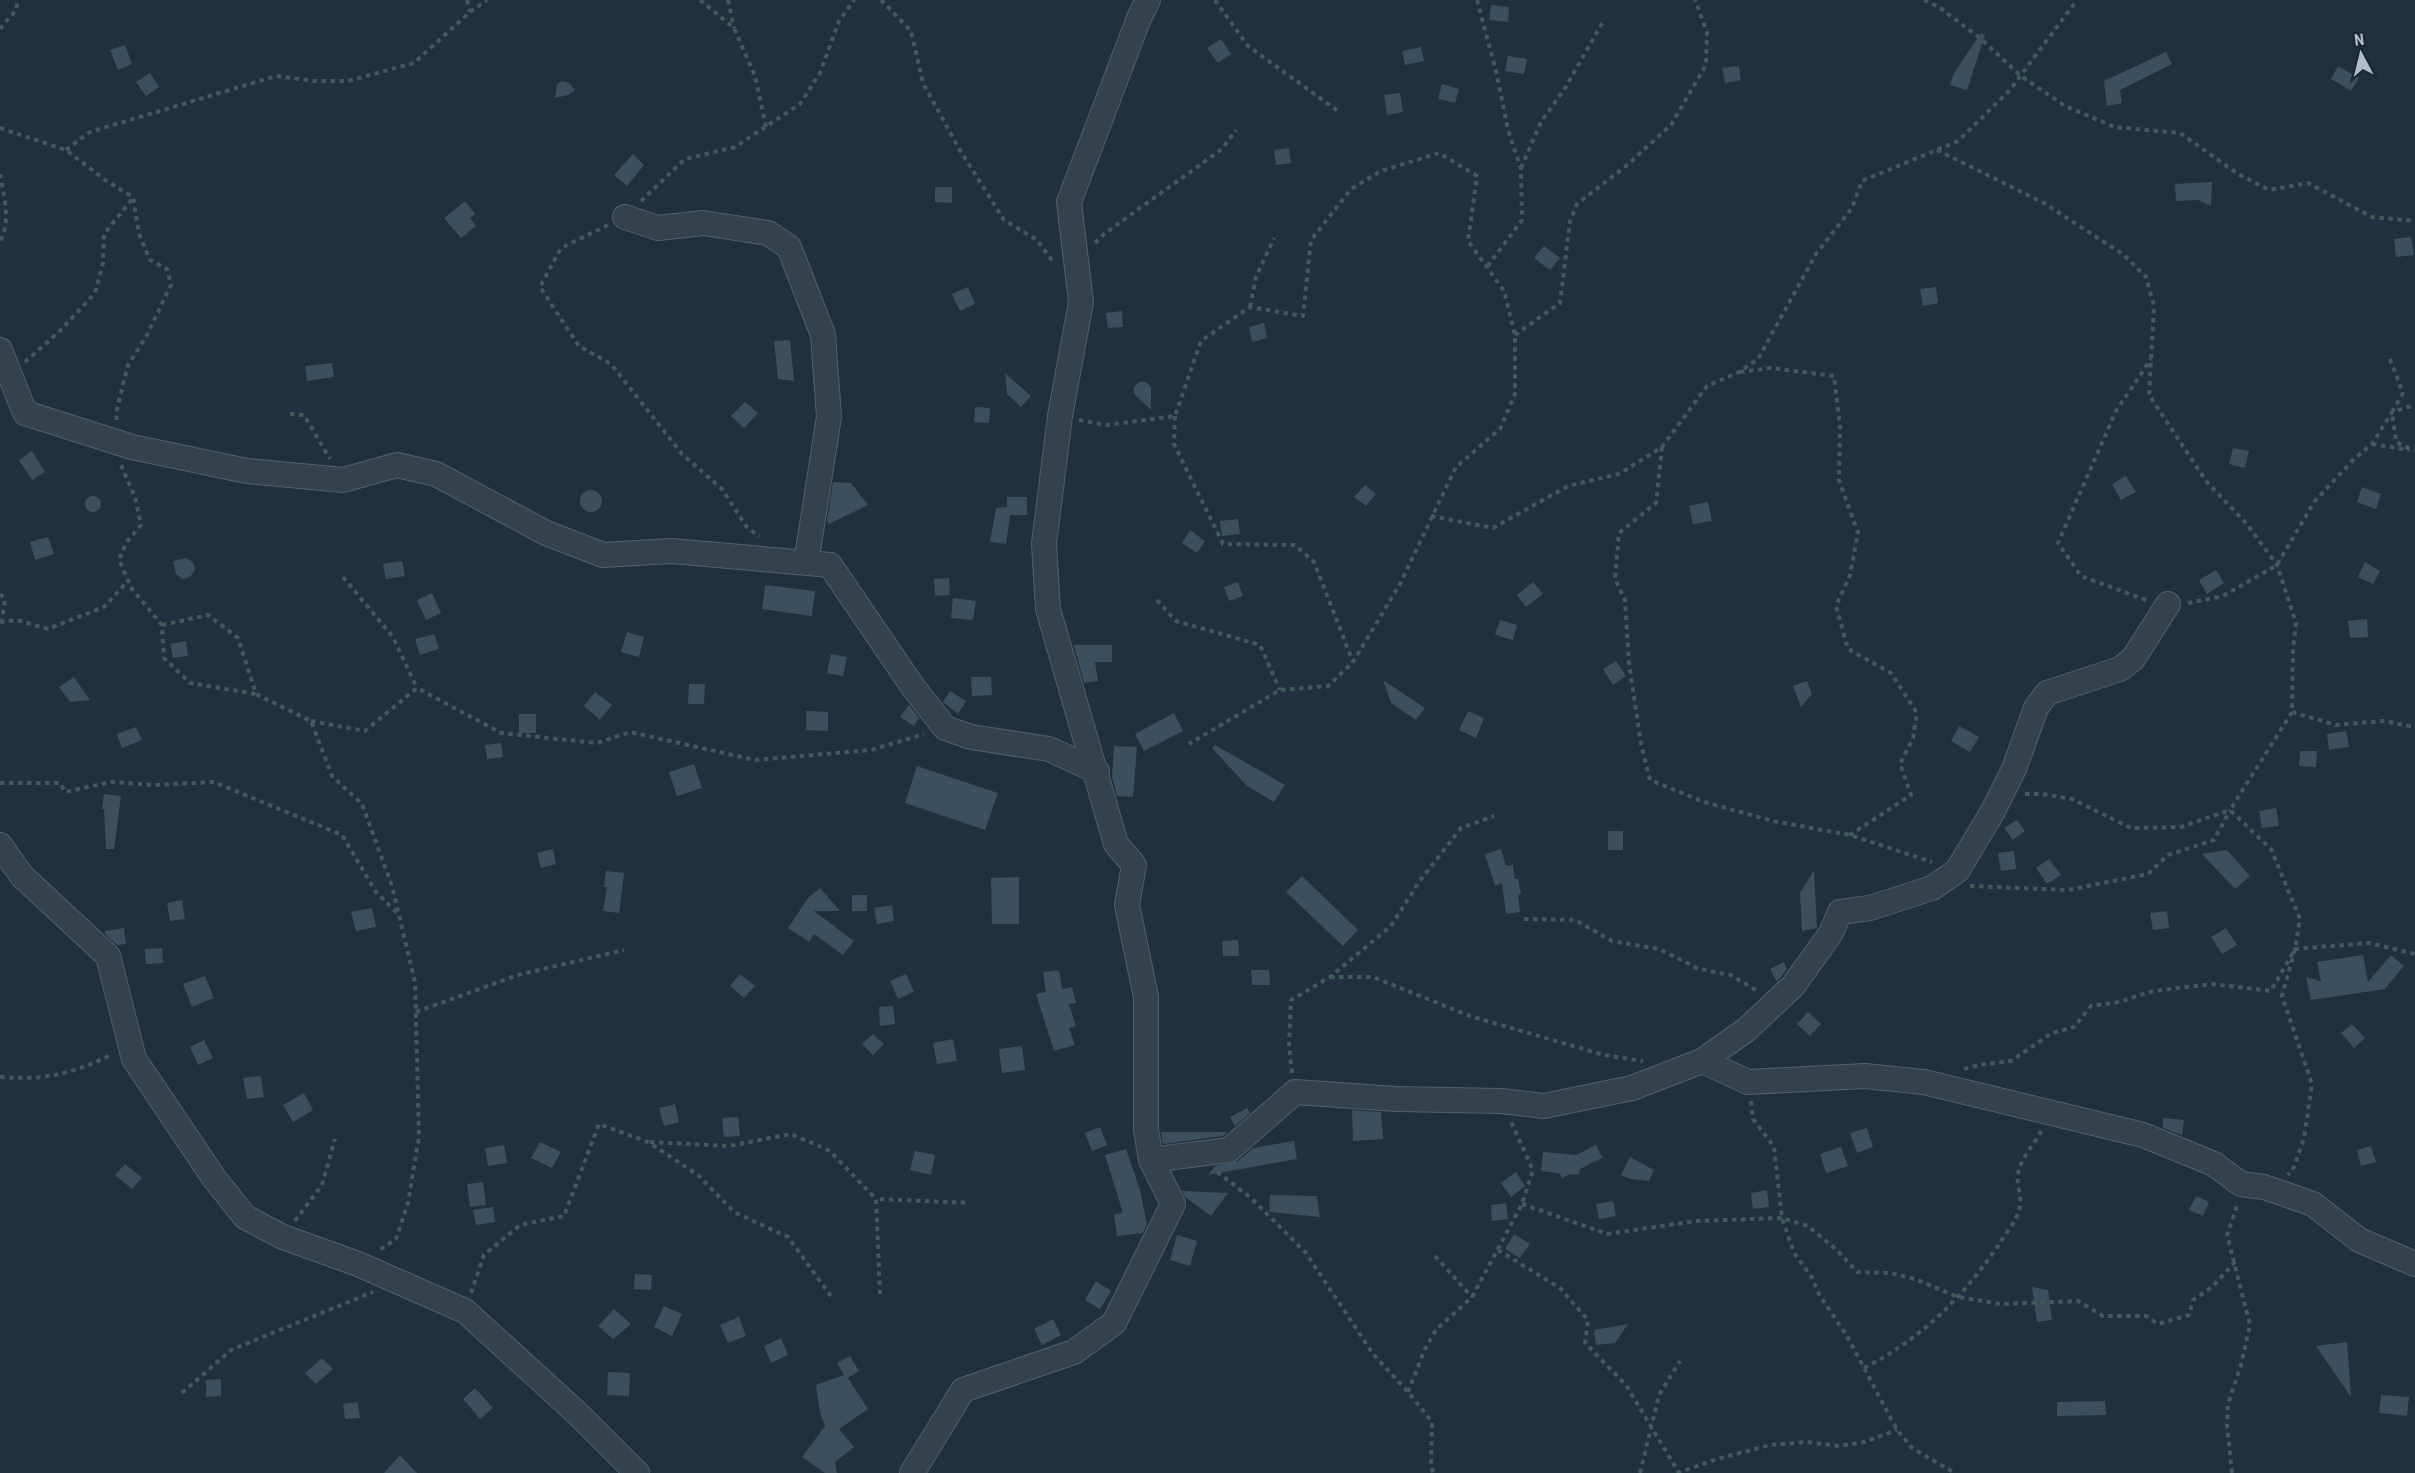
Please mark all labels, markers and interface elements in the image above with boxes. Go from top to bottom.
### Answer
north arrow [2331,24,2391,84]
text: N [2353,30,2365,50]

